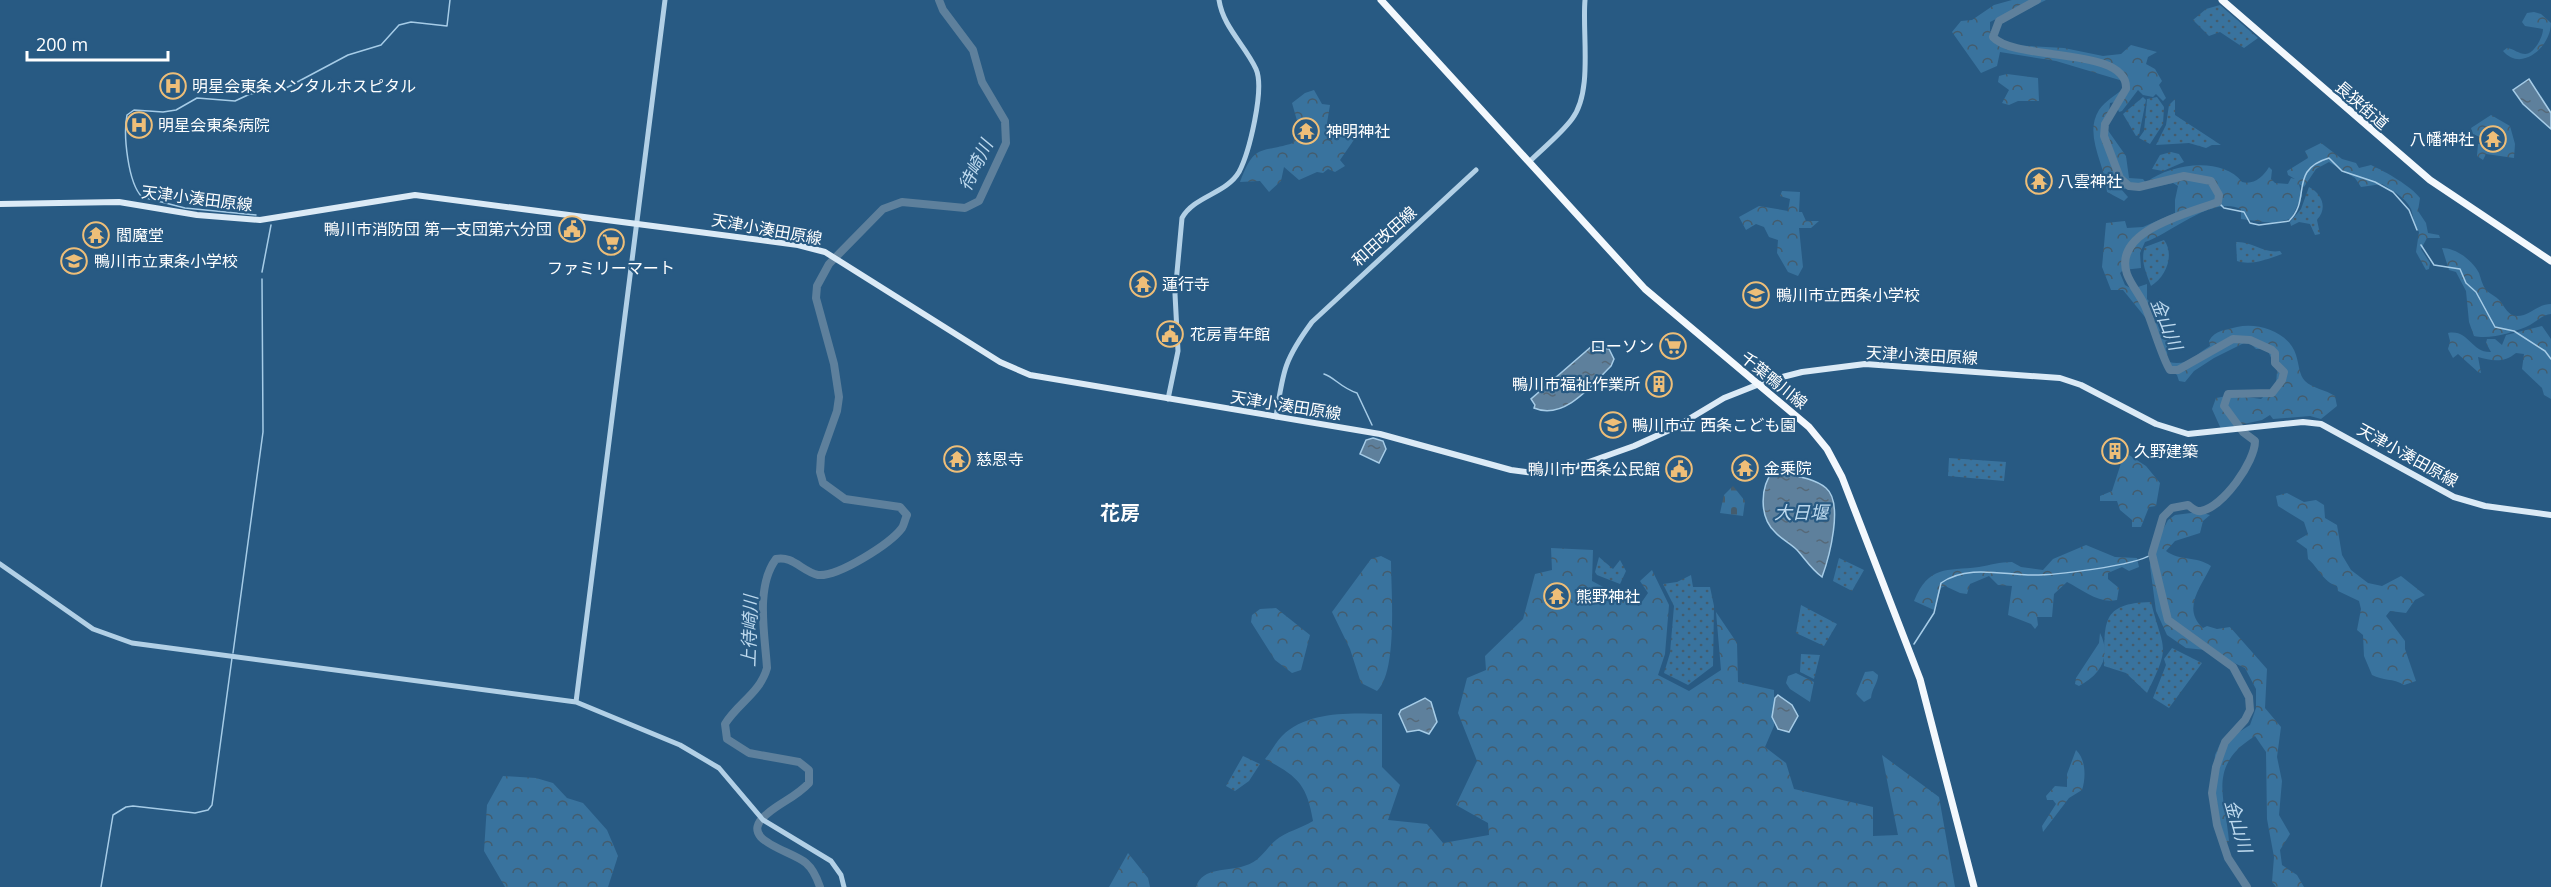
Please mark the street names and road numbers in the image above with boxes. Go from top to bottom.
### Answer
street label: 長狭街道 [2331,76,2393,134]
street label: 天津小湊田原線 [140,180,254,216]
street label: 和田改田線 [1347,201,1421,271]
street label: 天津小湊田原線 [710,208,824,250]
street label: 天津小湊田原線 [1865,341,1979,369]
street label: 千葉鴨川線 [1736,346,1812,414]
street label: 天津小湊田原線 [1229,385,1343,425]
street label: 天津小湊田原線 [2354,418,2462,492]

